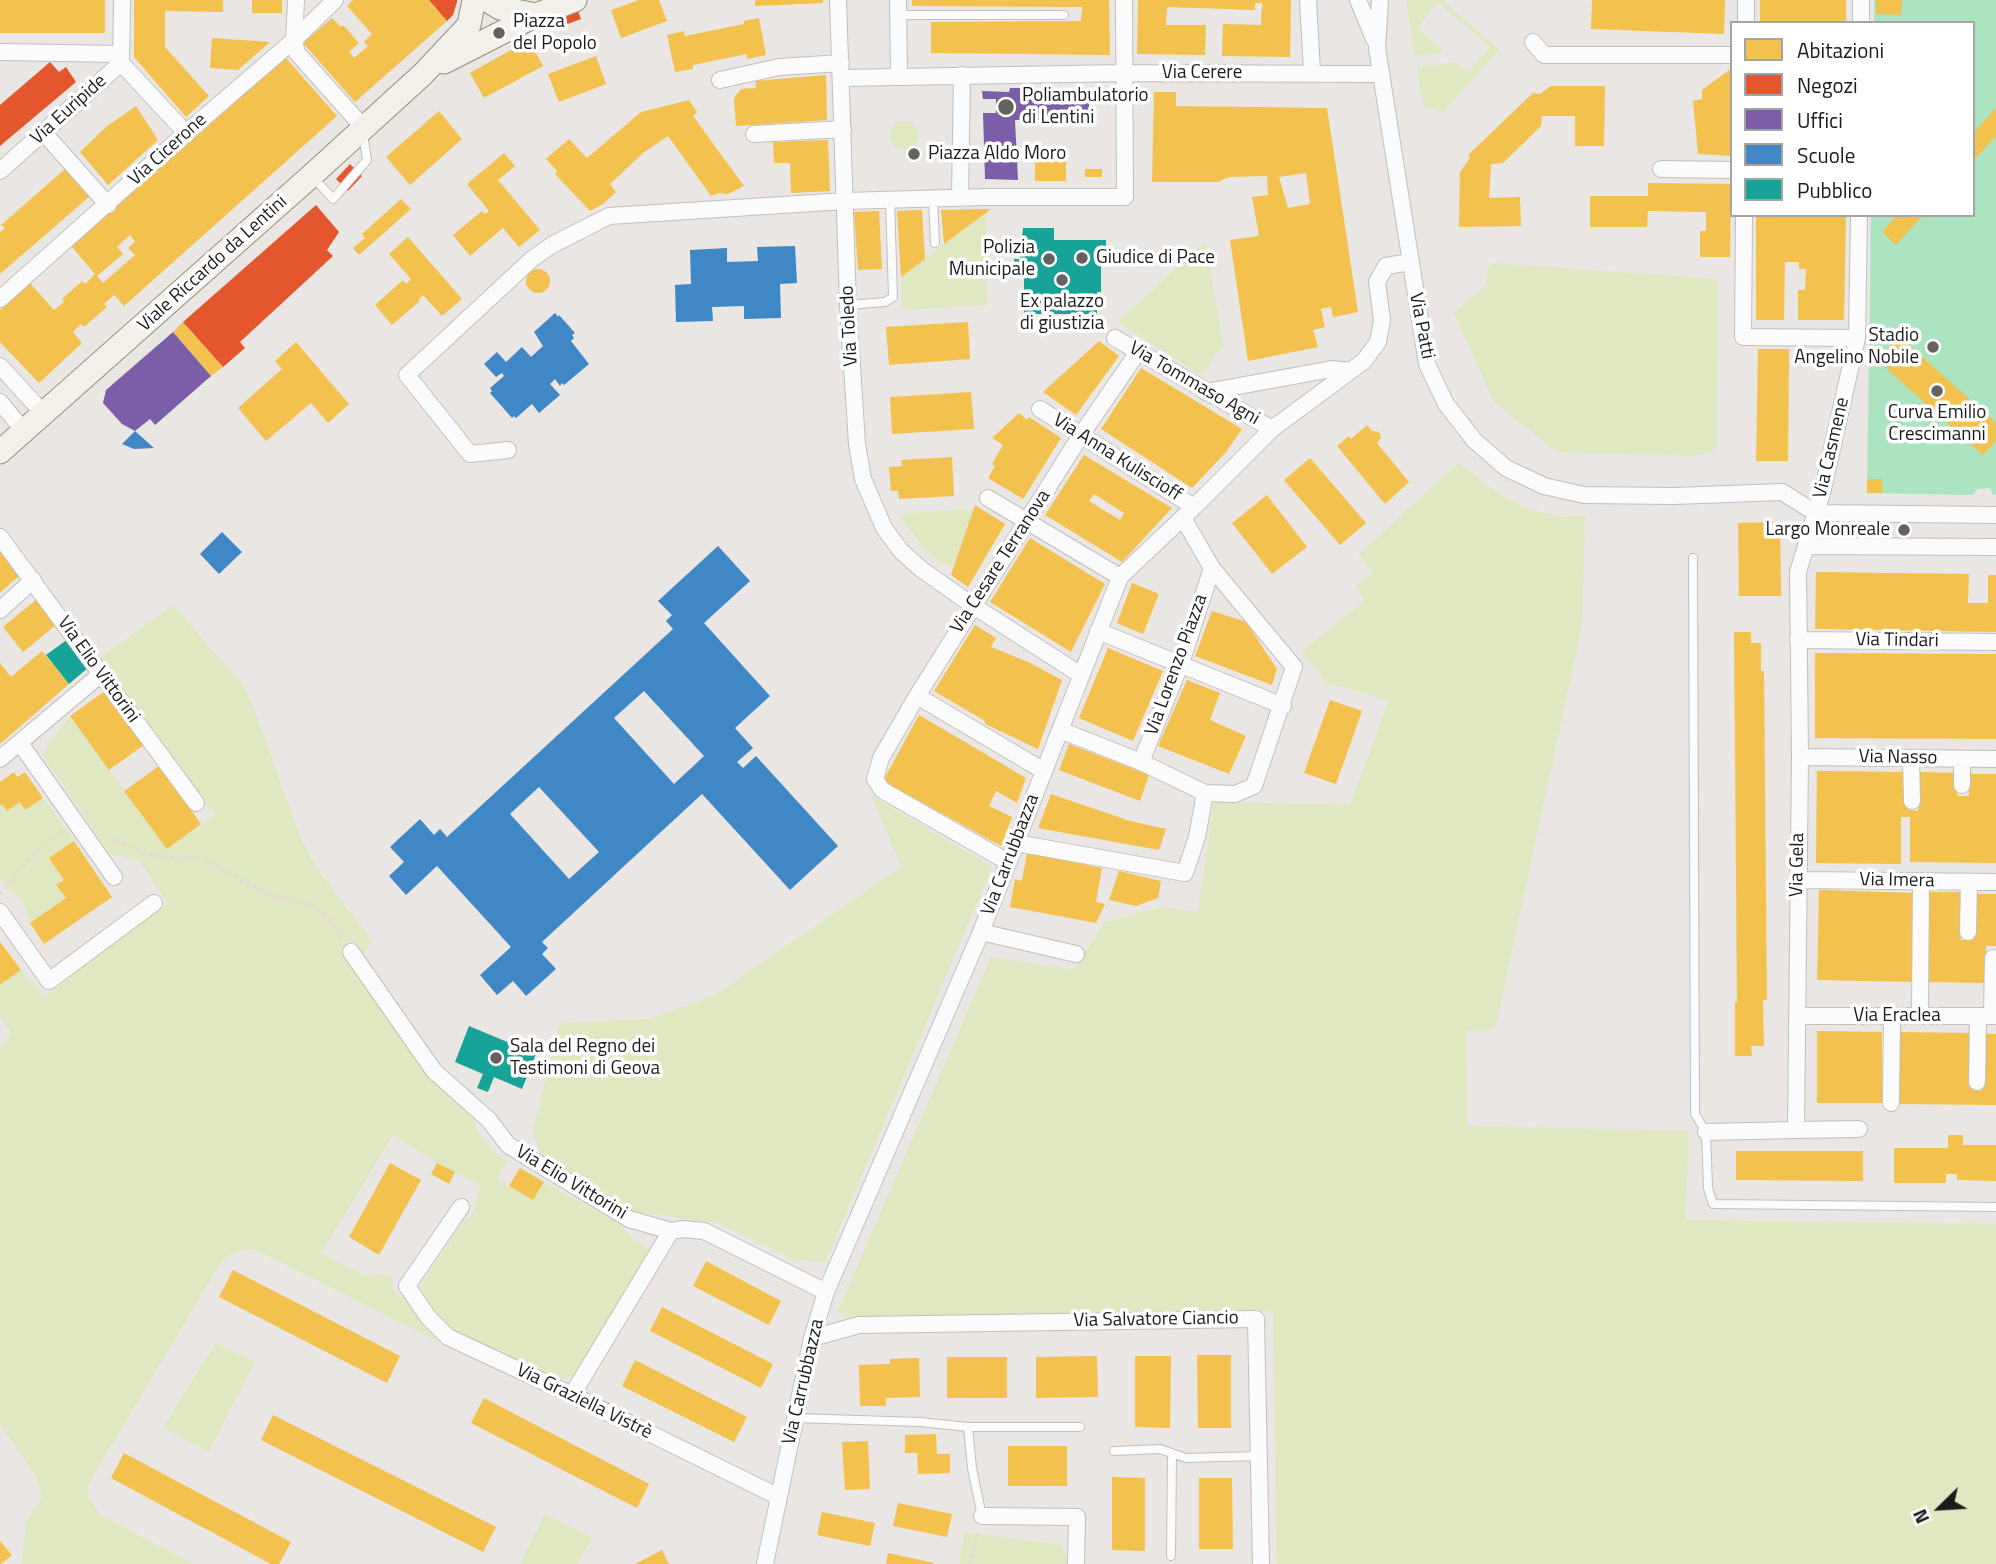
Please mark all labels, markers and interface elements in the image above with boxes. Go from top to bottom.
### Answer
place label: Piazza del Popolo [513,11,597,55]
legend [1730,21,1975,217]
marker: Piazza del Popolo [491,25,507,41]
text: Abitazioni [1797,34,1884,66]
street label: Via Cerere [1162,62,1242,84]
text: Negozi [1797,69,1858,101]
street label: Via Euripide [26,70,112,150]
place label: Poliambulatorio di Lentini [1022,85,1149,129]
marker: Poliambulatorio di Lentini [996,97,1016,117]
text: Uffici [1797,104,1843,136]
street label: Via Cicerone [124,109,212,191]
text: Scuole [1797,139,1855,171]
place label: Piazza Aldo Moro [928,143,1066,165]
marker: Piazza Aldo Moro [906,146,922,162]
text: Pubblico [1797,174,1872,206]
street label: Viale Riccardo da Lentini [134,191,292,337]
place label: Polizia Municipale [949,237,1035,281]
place label: Giudice di Pace [1096,247,1215,269]
marker: Giudice di Pace [1074,250,1090,266]
marker: Polizia Municipale [1041,251,1057,267]
marker: Ex palazzo di giustizia [1054,272,1070,288]
street label: Via Toledo [836,285,864,367]
place label: Ex palazzo di giustizia [1020,291,1104,335]
street label: Via Patti [1403,291,1439,361]
place label: Stadio Angelino Nobile [1794,325,1919,369]
street label: Via Tommaso Agni [1125,337,1263,431]
marker: Stadio Angelino Nobile [1925,339,1941,355]
marker: Curva Emilio Crescimanni [1929,383,1945,399]
street label: Via Casmene [1809,395,1855,501]
place label: Curva Emilio Crescimanni [1888,402,1986,446]
street label: Via Anna Kuliscioff [1048,409,1186,507]
street label: Via Cesare Terranova [946,486,1056,638]
place label: Largo Monreale [1765,519,1890,541]
marker: Largo Monreale [1896,522,1912,538]
street label: Via Lorenzo Piazza [1141,591,1213,739]
street label: Via Elio Vittorini [52,612,144,728]
street label: Via Tindari [1855,629,1939,653]
street label: Via Nasso [1858,746,1938,770]
street label: Via Carrubbazza [977,791,1045,919]
street label: Via Gela [1786,833,1810,897]
street label: Via Imera [1859,869,1935,893]
street label: Via Eraclea [1853,1005,1941,1027]
place label: Sala del Regno dei Testimoni di Geova [510,1036,660,1080]
marker: Sala del Regno dei Testimoni di Geova [488,1050,504,1066]
street label: Via Elio Vittorini [511,1141,631,1225]
street label: Via Salvatore Ciancio [1073,1307,1239,1333]
street label: Via Carrubbazza [778,1317,830,1447]
street label: Via Graziella Vistrè [512,1359,656,1445]
north arrow [1905,1473,1975,1543]
text: N [1904,1505,1936,1529]

